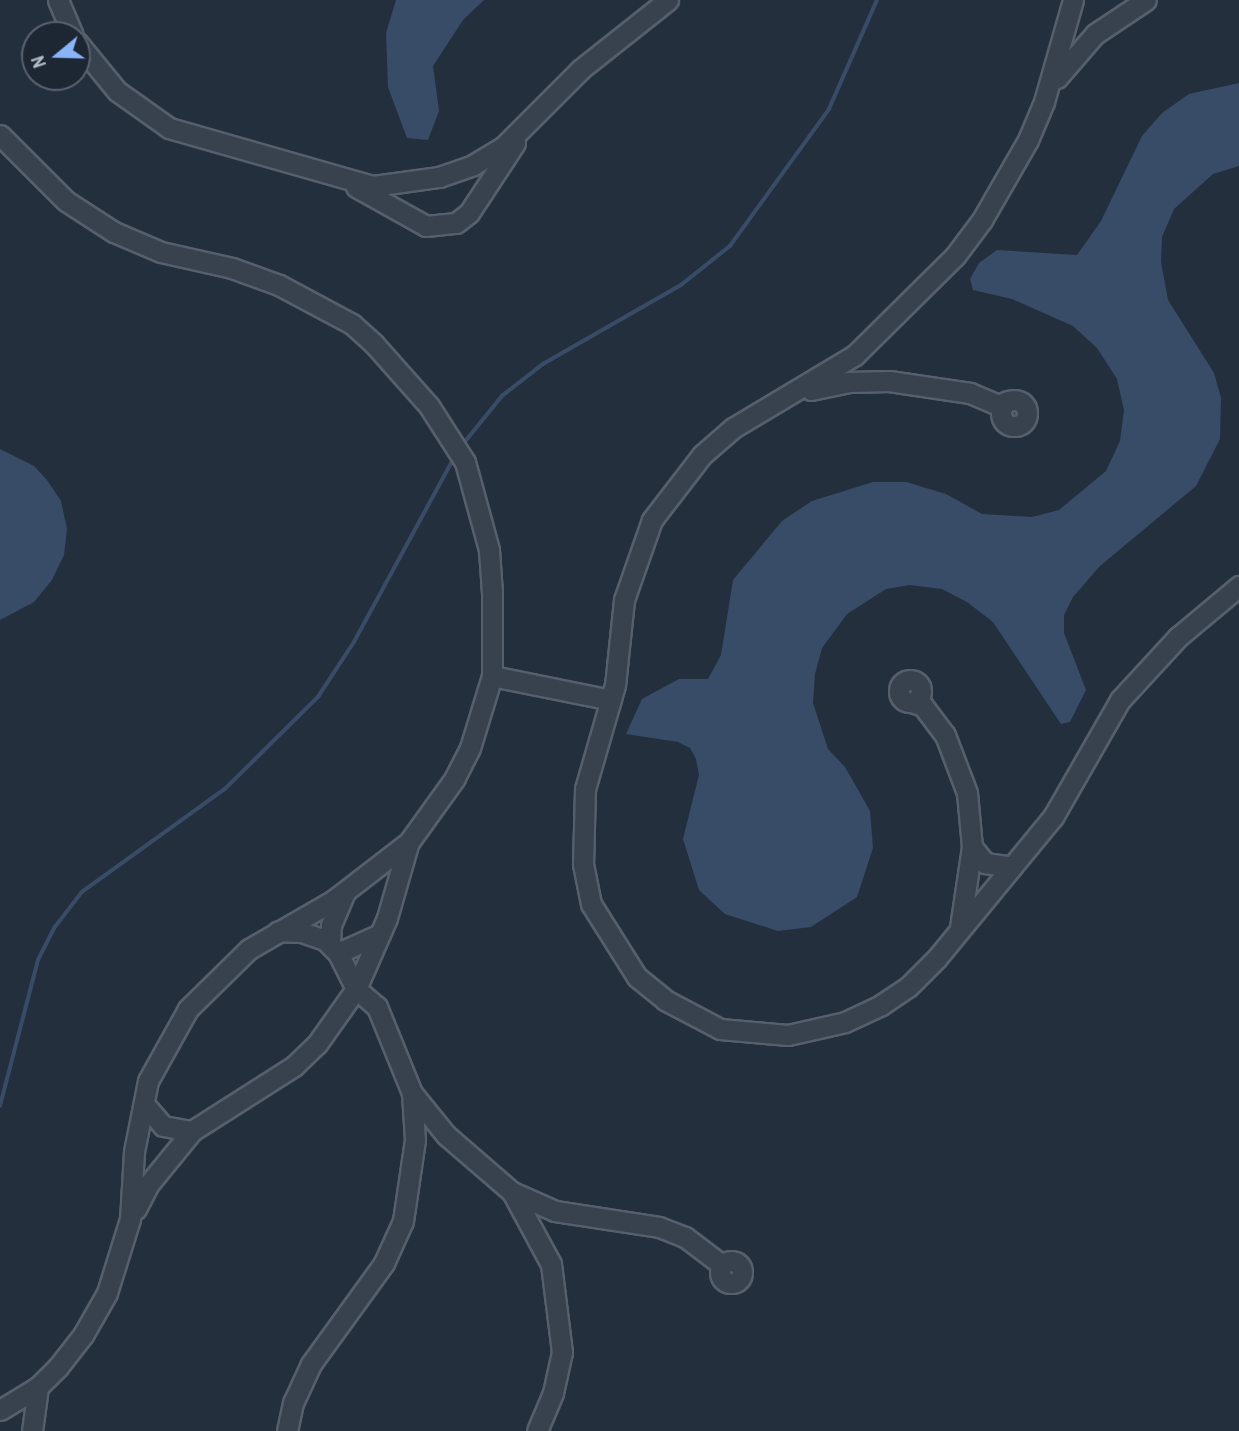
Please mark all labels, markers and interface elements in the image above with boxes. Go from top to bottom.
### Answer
north arrow [21,21,91,91]
text: N [24,53,52,72]

